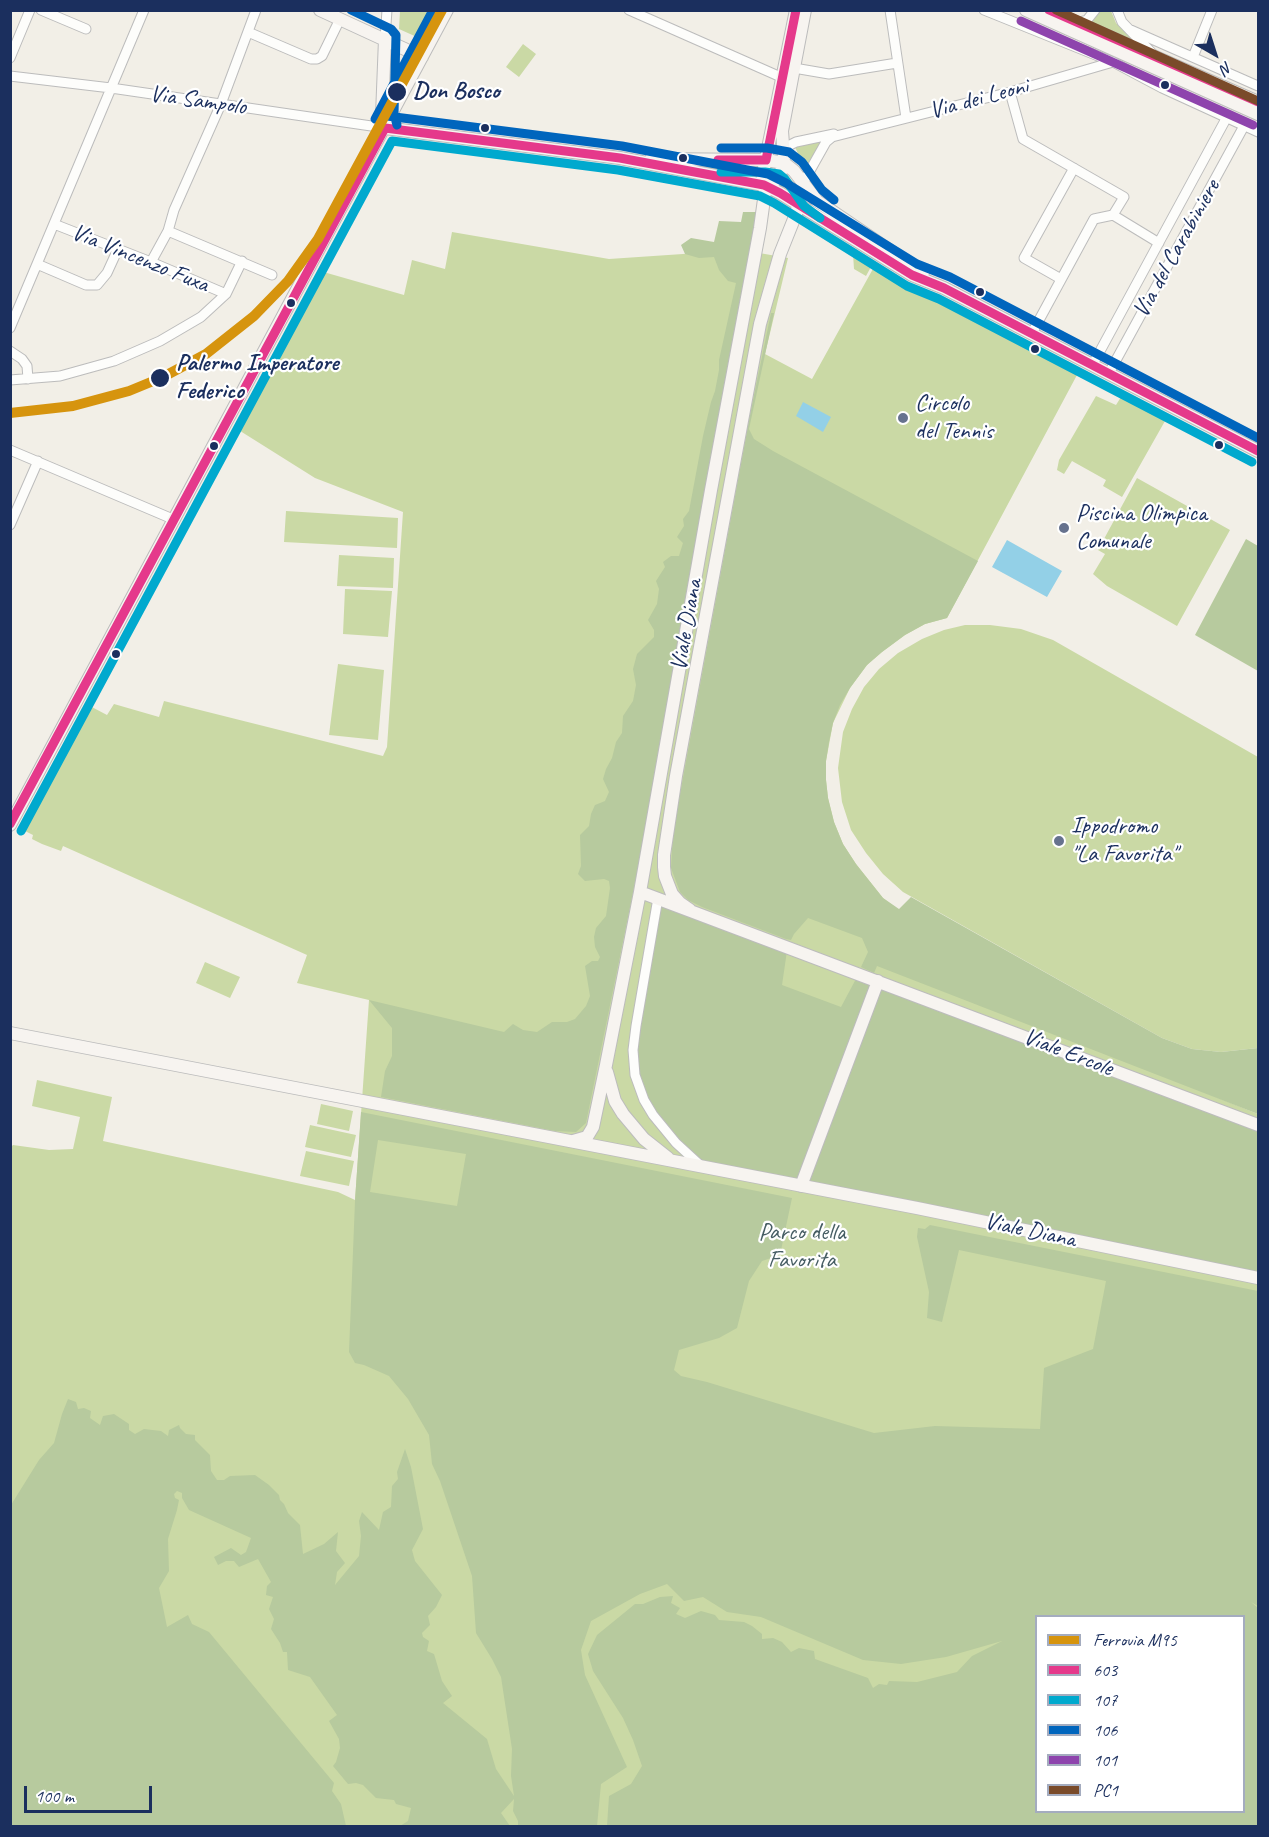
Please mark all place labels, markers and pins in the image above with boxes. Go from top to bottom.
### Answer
place label: Don Bosco [413,78,500,106]
unlabelled marker [1159,79,1171,91]
marker: Don Bosco [386,81,408,103]
unlabelled marker [479,122,491,134]
unlabelled marker [677,152,689,164]
unlabelled marker [974,286,986,298]
unlabelled marker [285,297,297,309]
unlabelled marker [1029,343,1041,355]
place label: Palermo Imperatore Federico [176,350,338,406]
marker: Palermo Imperatore Federico [149,367,171,389]
place label: Circolo del Tennis [915,390,993,446]
marker: Circolo del Tennis [896,411,910,425]
unlabelled marker [1213,439,1225,451]
unlabelled marker [208,440,220,452]
place label: Piscina Olimpica Comunale [1076,500,1207,556]
marker: Piscina Olimpica Comunale [1057,521,1071,535]
unlabelled marker [110,648,122,660]
place label: Ippodromo "La Favorita" [1071,813,1177,869]
marker: Ippodromo "La Favorita" [1052,834,1066,848]

